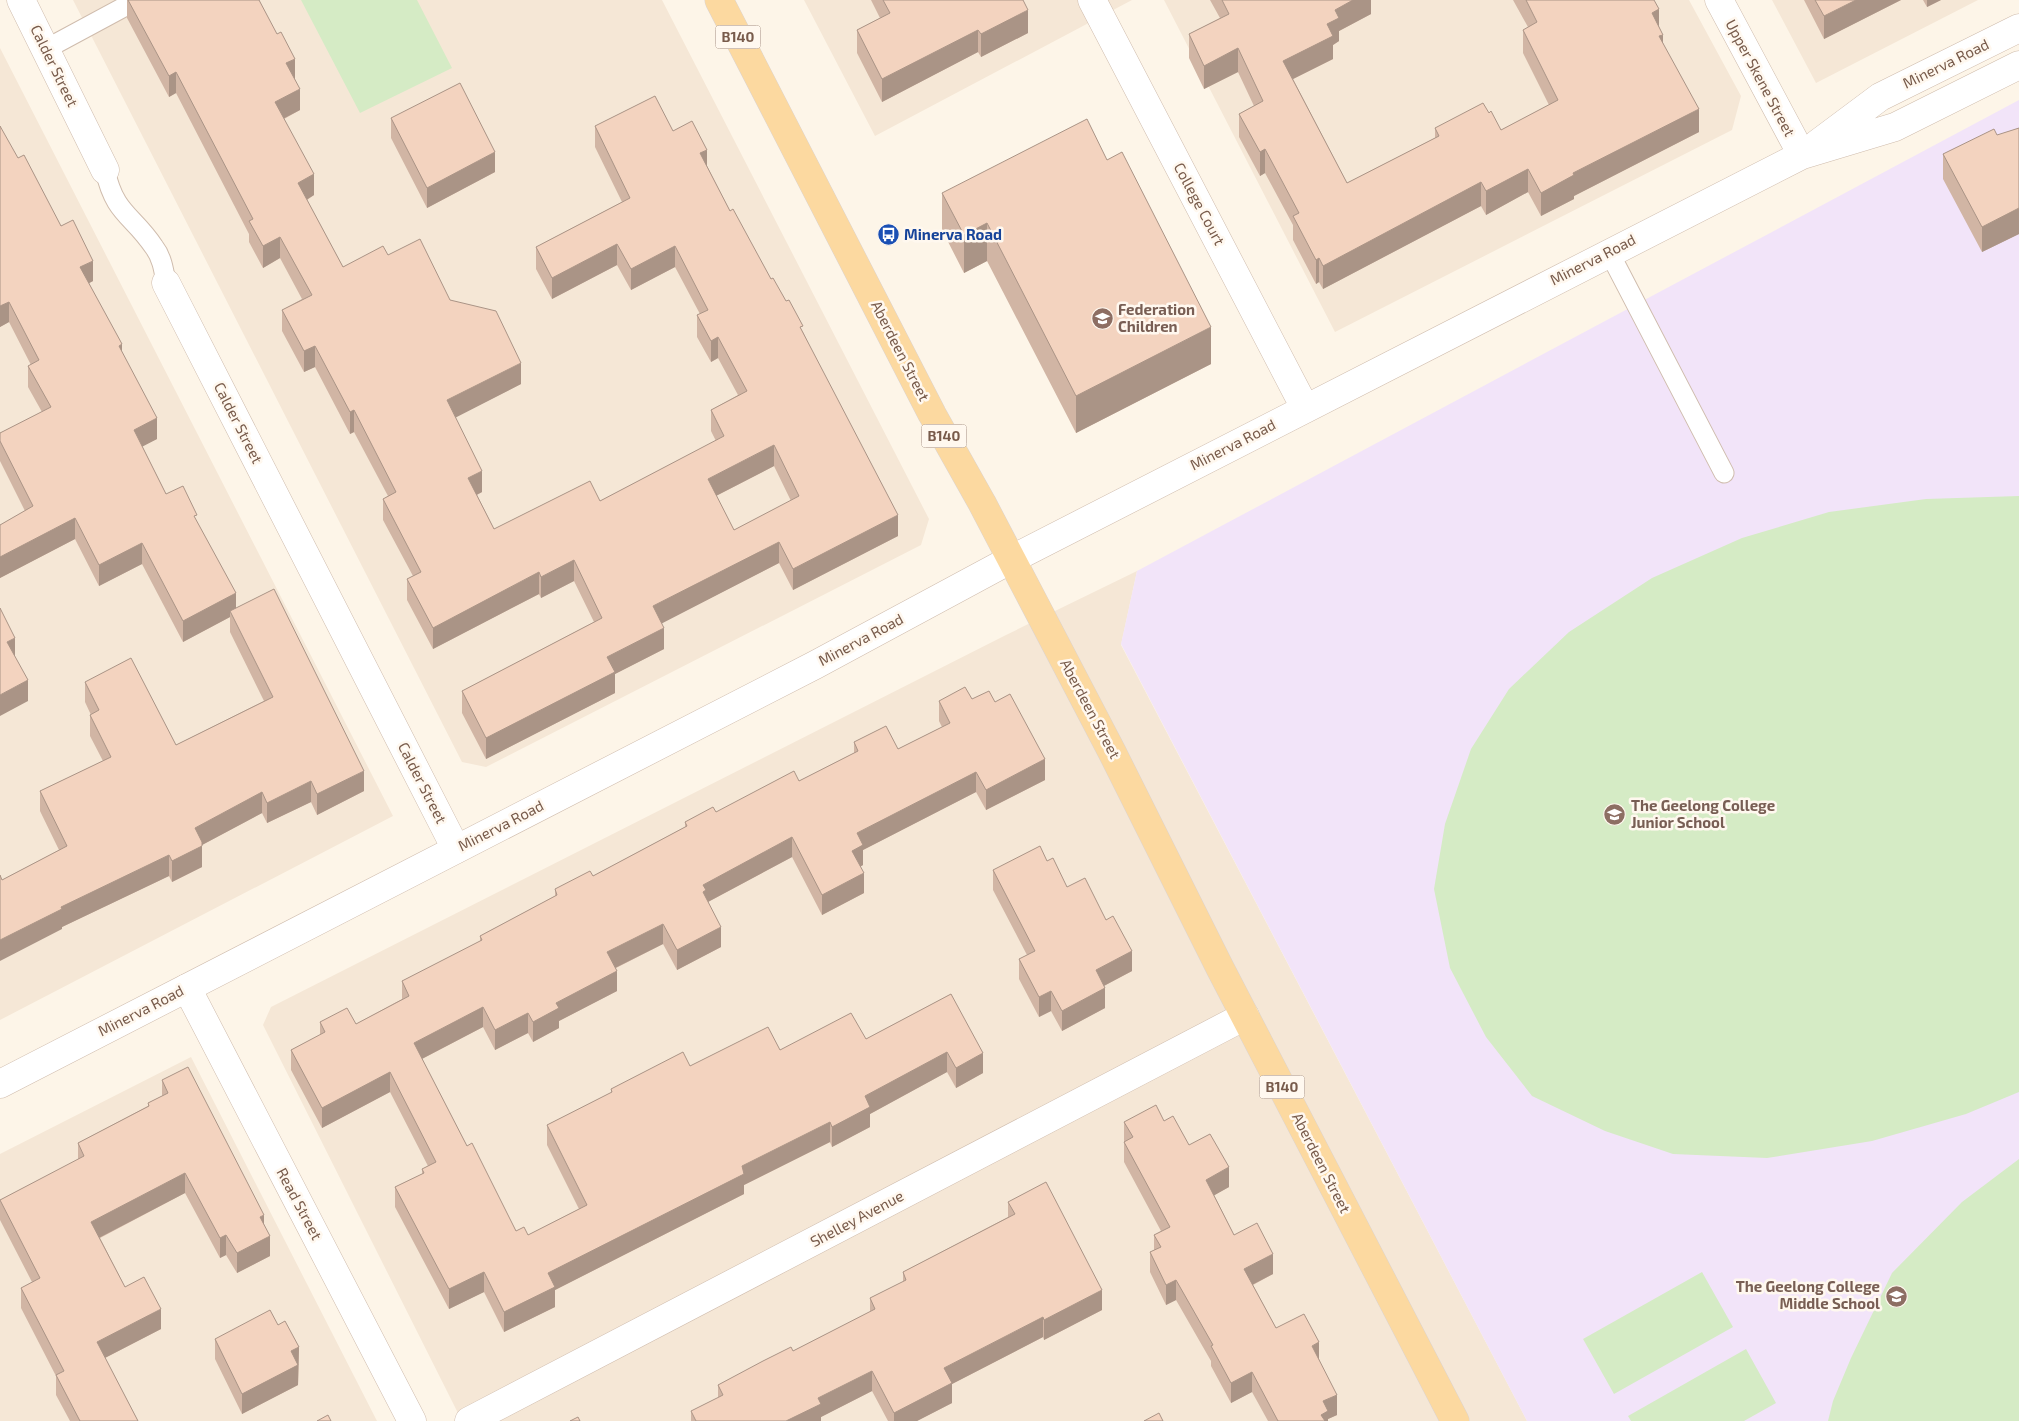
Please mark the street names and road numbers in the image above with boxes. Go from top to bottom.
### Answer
street label: Upper Skene Street [1722,16,1800,139]
street label: Calder Street [27,22,83,110]
road number: B140 [716,26,760,48]
street label: Minerva Road [1900,34,1992,92]
street label: College Court [1171,159,1229,248]
street label: Minerva Road [1547,230,1638,288]
street label: Aberdeen Street [868,297,934,404]
street label: Calder Street [211,379,267,466]
street label: Minerva Road [1187,415,1278,473]
road number: B140 [922,424,966,448]
street label: Minerva Road [815,609,906,669]
street label: Aberdeen Street [1057,656,1125,762]
street label: Calder Street [395,739,451,826]
street label: Minerva Road [455,796,546,854]
street label: Minerva Road [95,981,186,1039]
road number: B140 [1260,1076,1304,1098]
street label: Aberdeen Street [1289,1109,1355,1216]
street label: Read Street [273,1164,327,1243]
street label: Shelley Avenue [807,1186,906,1250]

